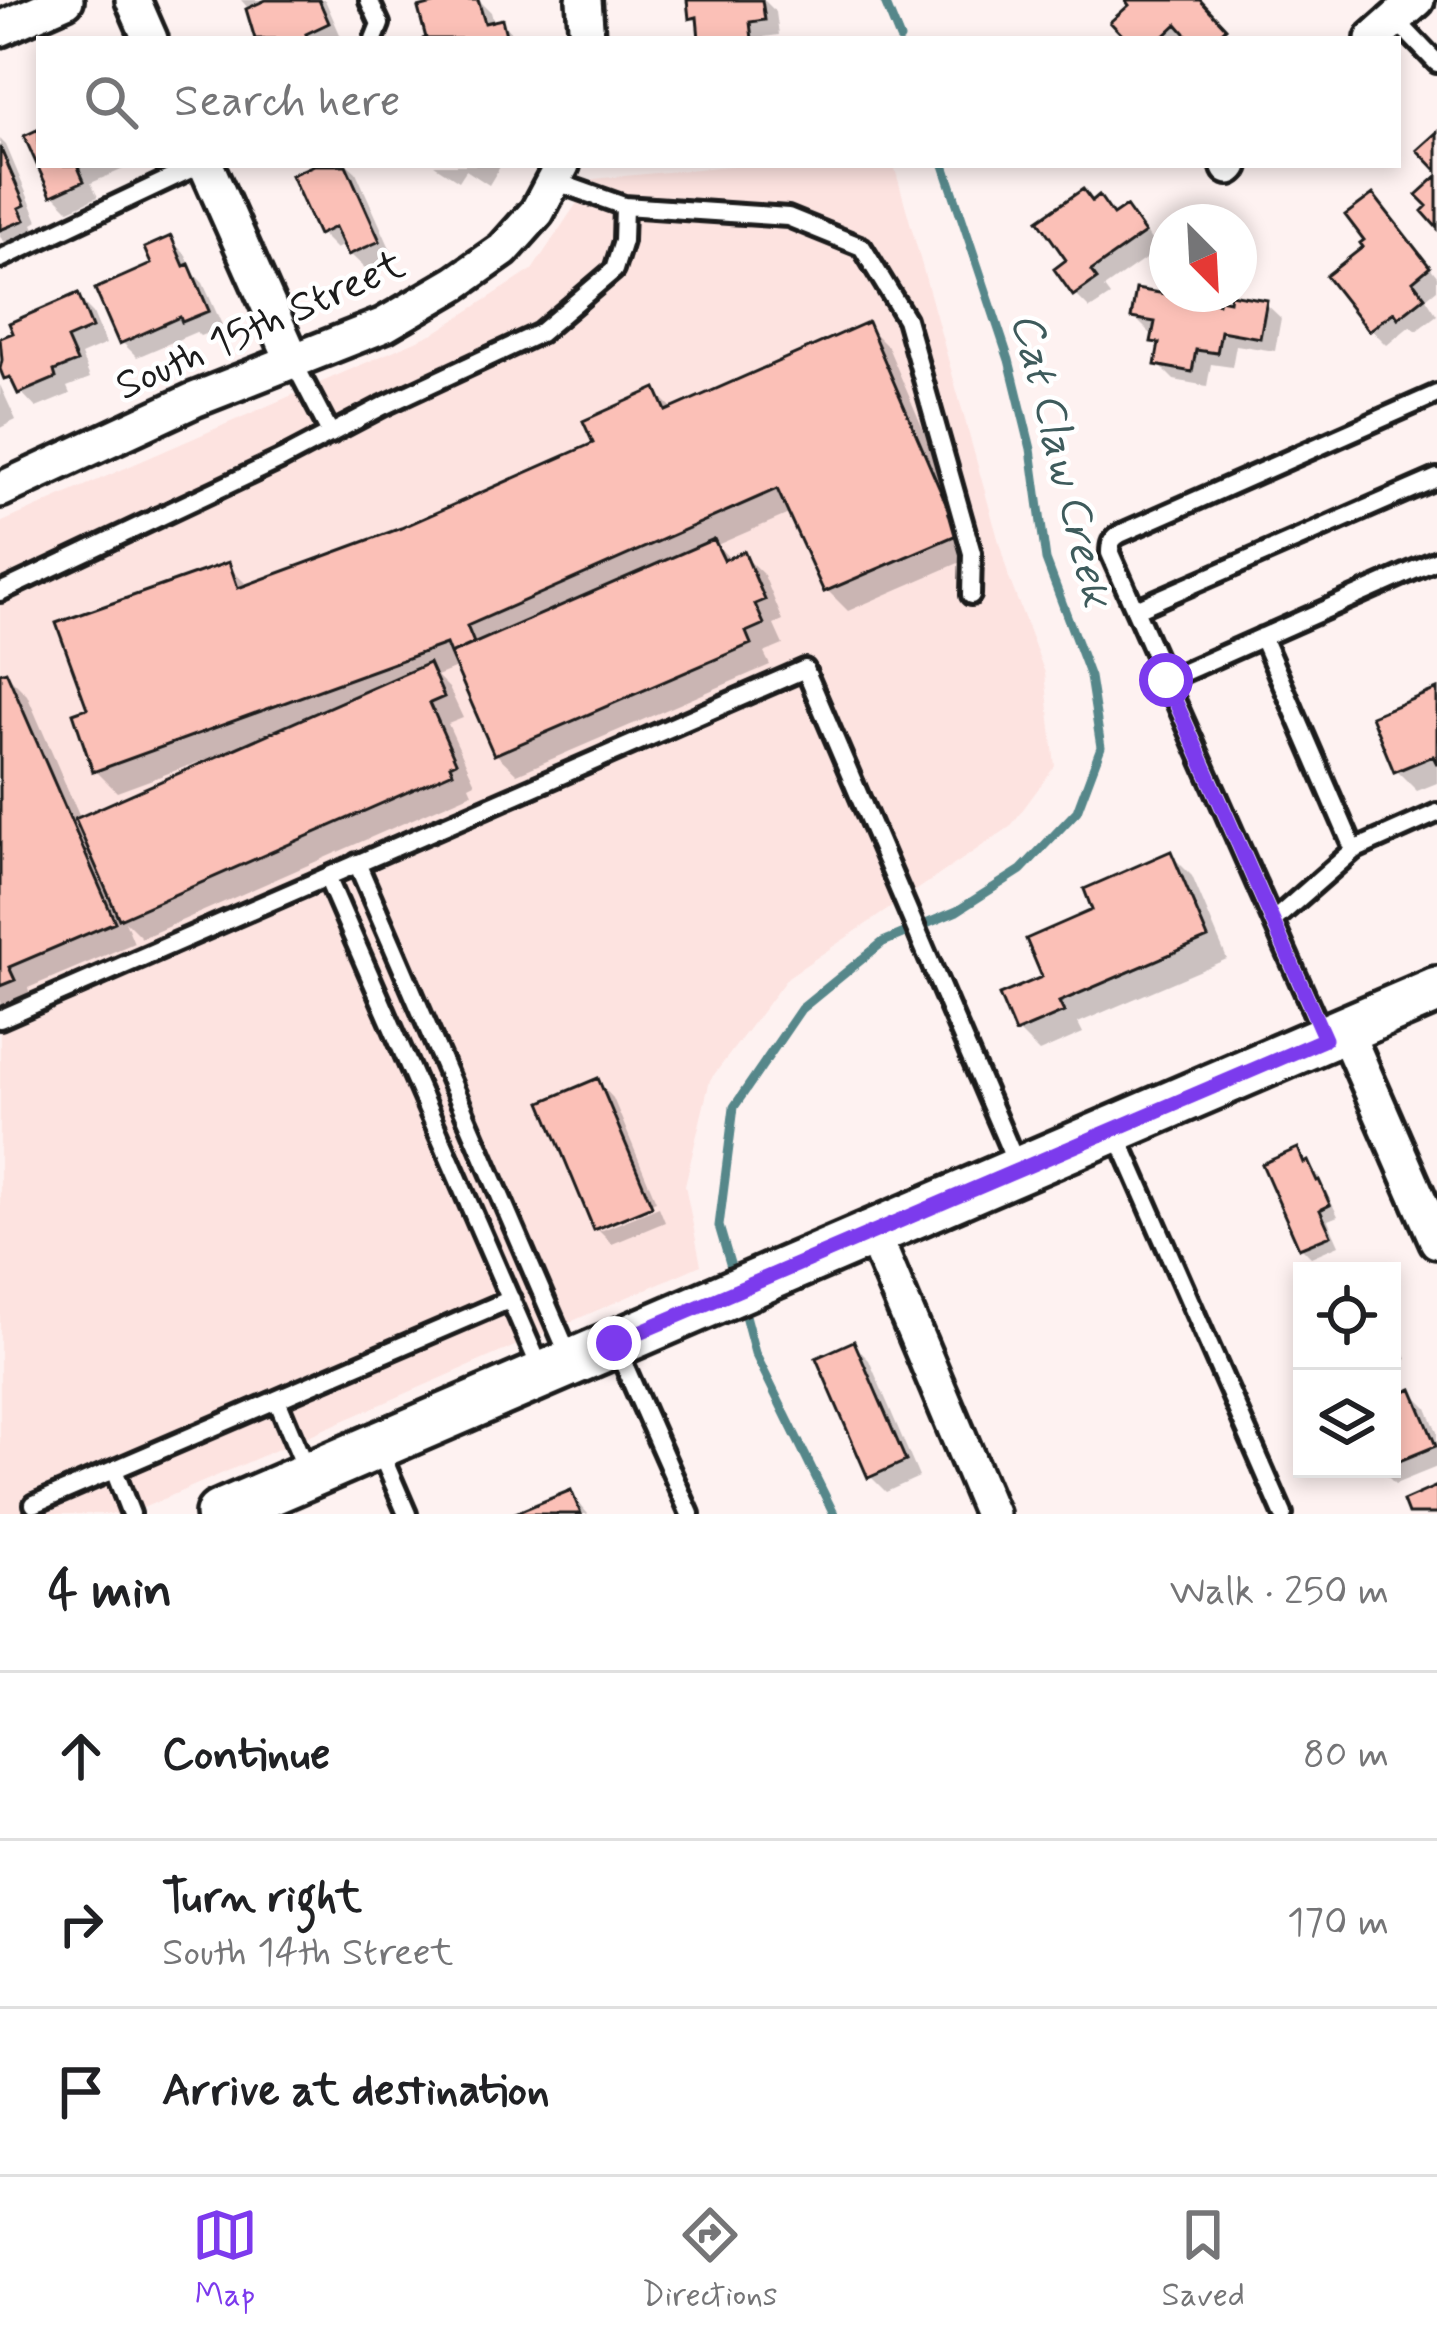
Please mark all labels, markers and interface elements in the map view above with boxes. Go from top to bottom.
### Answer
search box [36,36,1401,168]
icon: search [78,69,144,135]
text: Search here [174,73,401,132]
north arrow [1149,204,1257,312]
street label: South 15th Street [107,238,414,415]
water label: Cat Claw Creek [996,306,1126,615]
route start [1139,653,1193,707]
map controls [1293,1262,1401,1478]
button: locate [1293,1262,1401,1370]
route end [587,1316,641,1370]
button: layers [1293,1370,1401,1478]
text: 4 min [48,1559,172,1625]
text: Walk · 250 m [1170,1567,1389,1618]
icon: ahead [48,1723,114,1789]
text: Continue [162,1726,330,1785]
text: 80 m [1303,1730,1389,1781]
text: Turn right [162,1869,362,1928]
icon: right [48,1891,114,1957]
text: 170 m [1287,1898,1389,1949]
text: South 14th Street [162,1928,453,1979]
icon: arrive [48,2059,114,2125]
text: Arrive at destination [162,2062,550,2121]
tab: Map [192,2202,258,2318]
tab: Directions [642,2202,778,2318]
tab: Saved [1162,2202,1245,2318]

